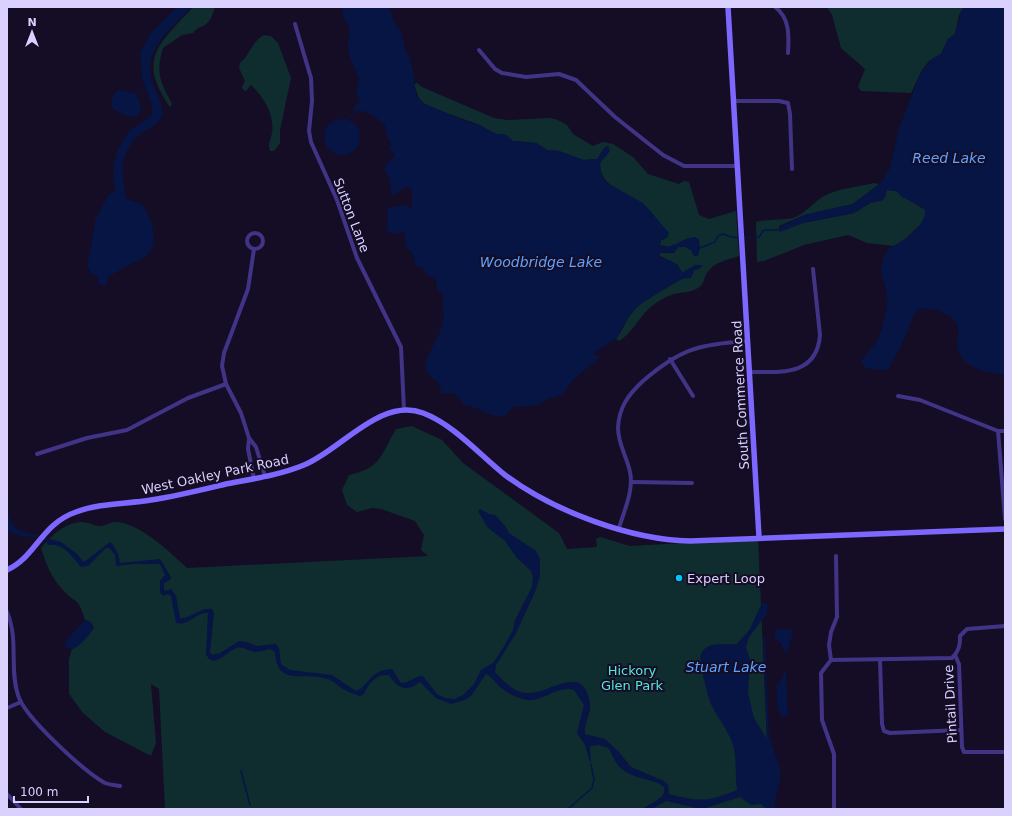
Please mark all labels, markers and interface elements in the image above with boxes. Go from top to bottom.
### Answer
north arrow [12,12,52,52]
text: N [27,16,37,29]
water label: Reed Lake [912,150,986,166]
street label: Sutton Lane [330,176,373,254]
water label: Woodbridge Lake [480,254,602,270]
street label: South Commerce Road [729,320,752,470]
street label: West Oakley Park Road [140,452,290,497]
place label: Expert Loop [687,571,765,586]
marker: Expert Loop [674,573,684,583]
water label: Stuart Lake [686,659,766,675]
park label: Hickory Glen Park [601,663,664,693]
street label: Pintail Drive [941,664,960,744]
scale bar [14,778,88,804]
text: 100 m [20,785,58,799]

